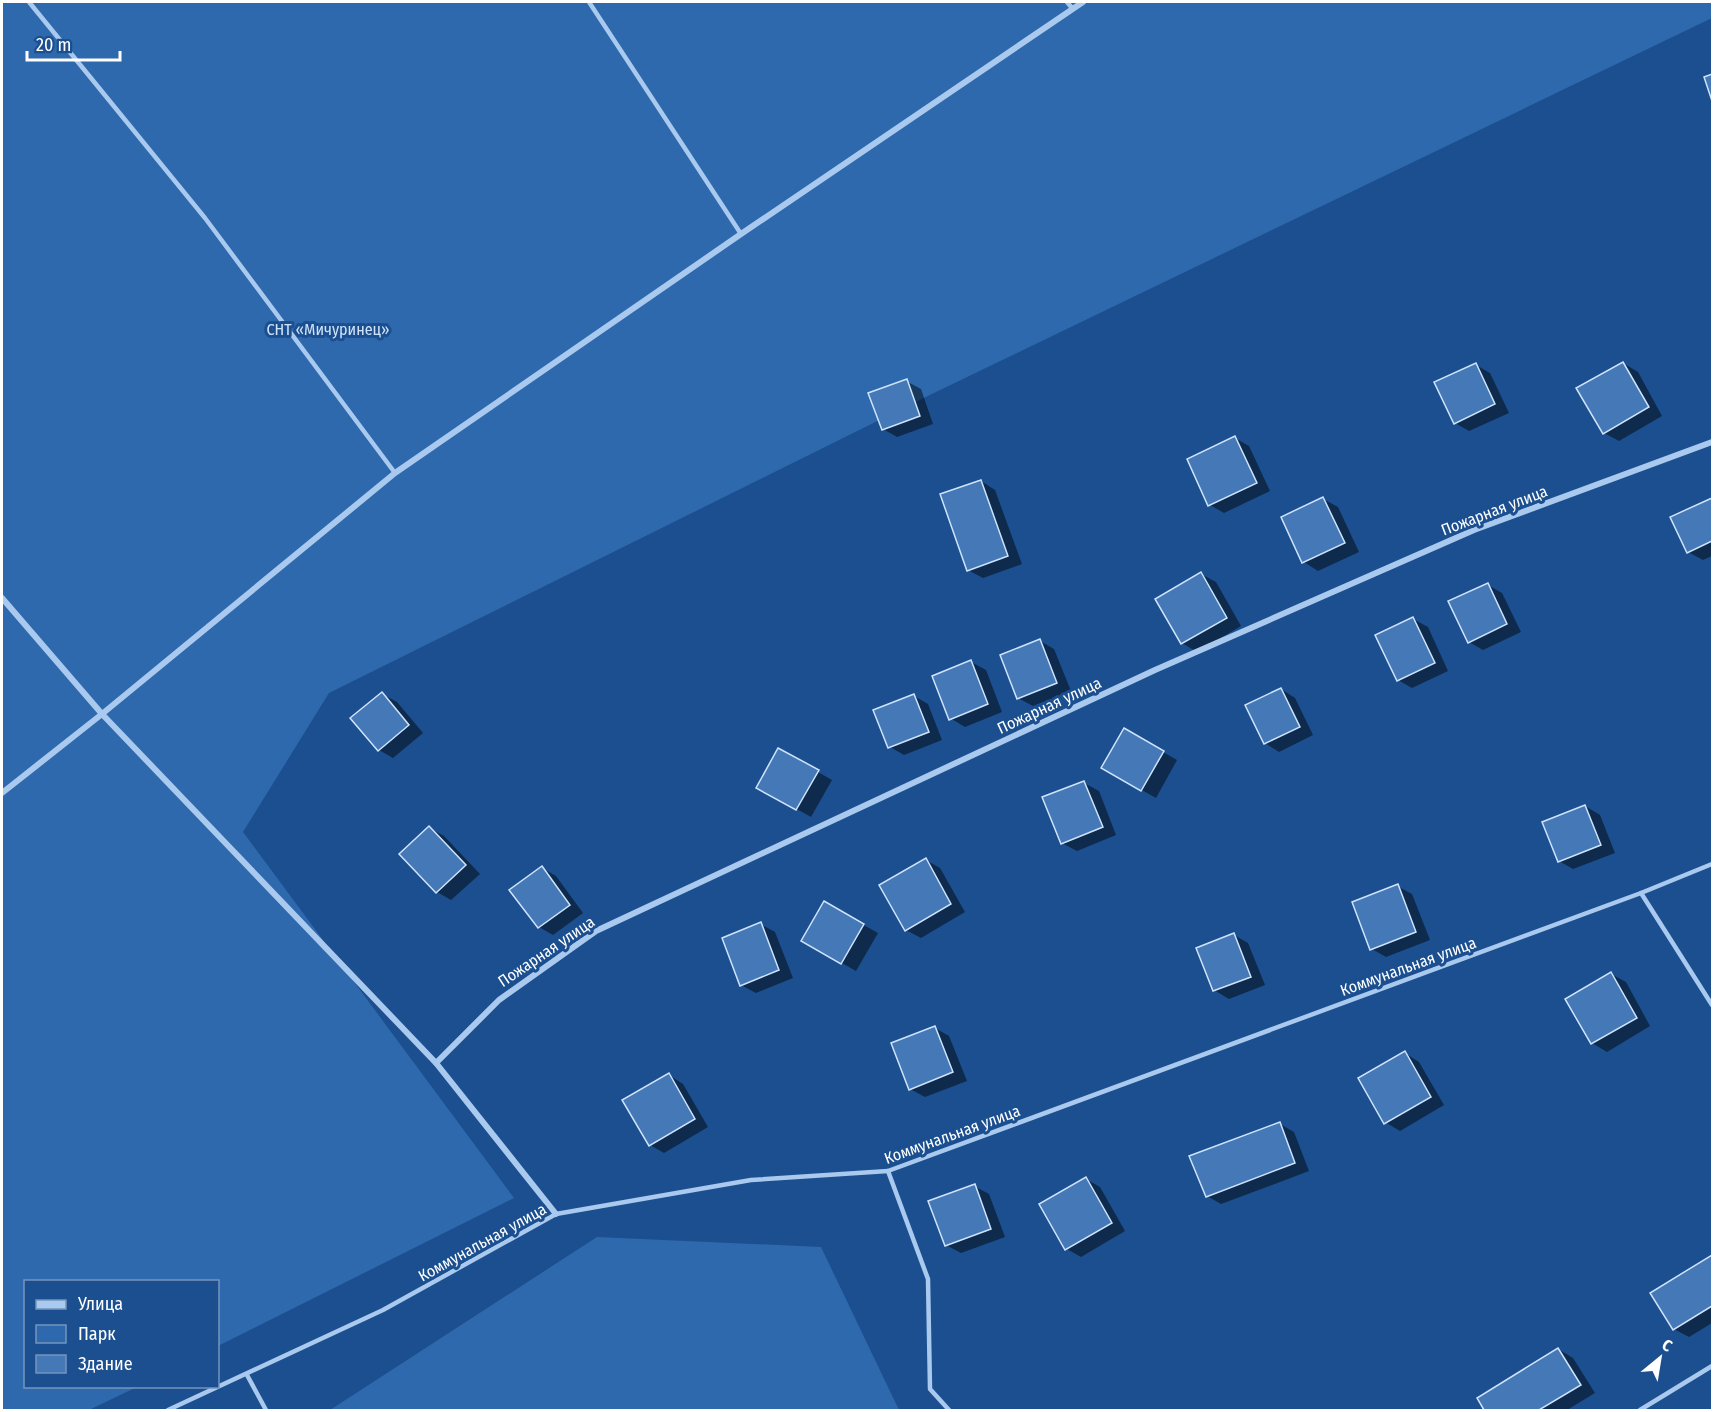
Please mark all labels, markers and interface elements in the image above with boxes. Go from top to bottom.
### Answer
scale bar [27,24,120,62]
text: 20 m [36,34,71,56]
park label: СНТ «Мичуринец» [266,320,390,339]
street label: Пожарная улица [1438,481,1550,539]
street label: Пожарная улица [994,673,1104,738]
street label: Пожарная улица [494,912,598,991]
street label: Коммунальная улица [1338,933,1479,1000]
street label: Коммунальная улица [882,1101,1023,1168]
street label: Коммунальная улица [415,1199,550,1286]
legend [24,1280,219,1388]
text: Улица [77,1293,123,1315]
text: Парк [78,1323,116,1345]
north arrow [1630,1328,1690,1388]
text: С [1659,1335,1676,1356]
text: Здание [78,1353,133,1375]

